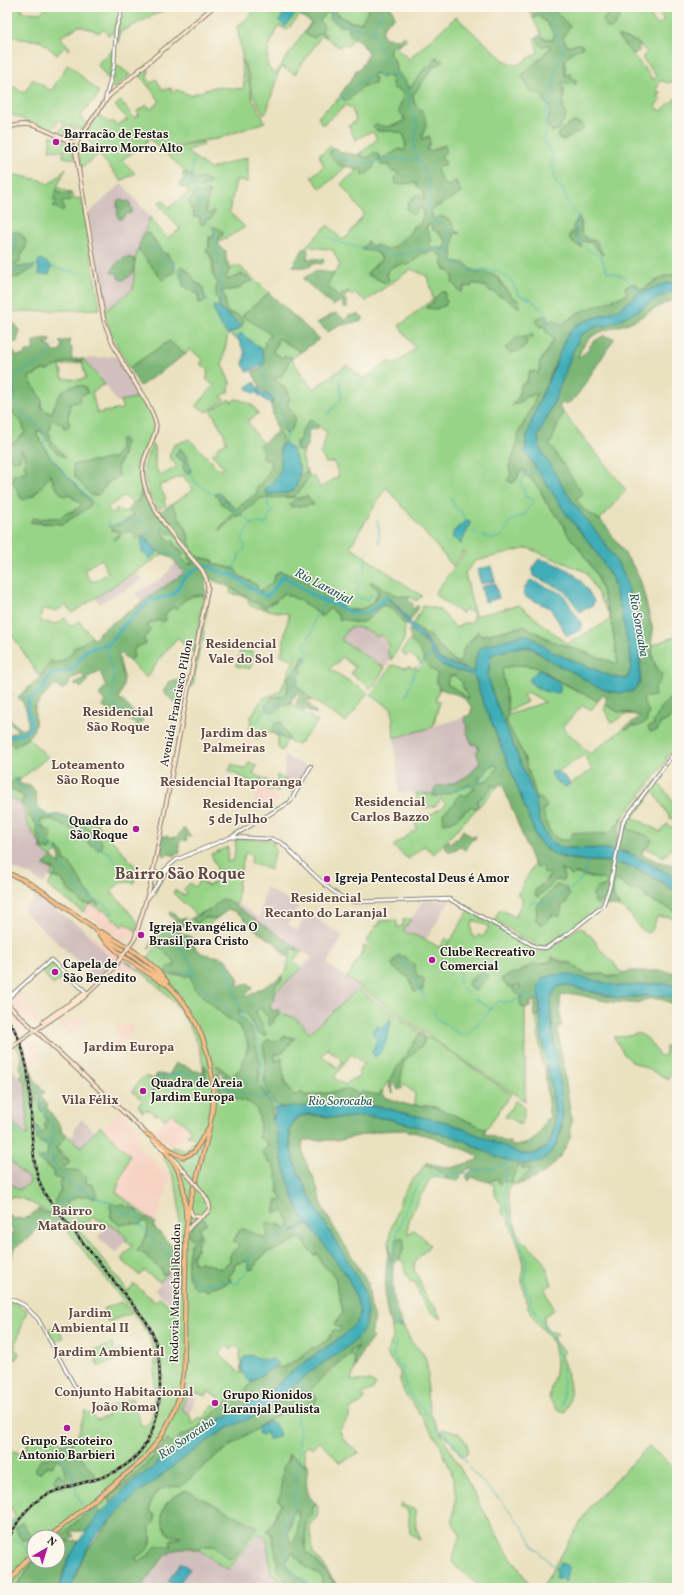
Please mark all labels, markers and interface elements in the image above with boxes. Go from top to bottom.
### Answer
place label: Barracão de Festas do Bairro Morro Alto [64,127,183,157]
marker: Barracão de Festas do Bairro Morro Alto [51,137,61,147]
water label: Rio Laranjal [291,564,356,610]
water label: Rio Sorocaba [624,592,652,658]
district label: Residencial Vale do Sol [206,636,277,669]
street label: Avenida Francisco Pillon [157,638,197,768]
district label: Residencial São Roque [83,704,154,737]
district label: Jardim das Palmeiras [200,725,267,758]
district label: Loteamento São Roque [51,757,125,790]
district label: Residencial Itaporanga [160,774,302,792]
district label: Residencial Carlos Bazzo [351,794,429,827]
district label: Residencial 5 de Julho [203,796,274,829]
place label: Quadra do São Roque [69,814,128,844]
marker: Quadra do São Roque [131,824,141,834]
district label: Bairro São Roque [115,864,245,886]
place label: Igreja Pentecostal Deus é Amor [335,871,509,887]
marker: Igreja Pentecostal Deus é Amor [322,874,332,884]
district label: Residencial Recanto do Laranjal [265,890,388,923]
place label: Igreja Evangélica O Brasil para Cristo [149,920,258,950]
marker: Igreja Evangélica O Brasil para Cristo [136,930,146,940]
place label: Clube Recreativo Comercial [440,945,535,975]
marker: Clube Recreativo Comercial [427,955,437,965]
place label: Capela de São Benedito [63,957,137,987]
marker: Capela de São Benedito [50,967,60,977]
district label: Jardim Europa [83,1039,174,1057]
place label: Quadra de Areia Jardim Europa [150,1076,243,1106]
marker: Quadra de Areia Jardim Europa [138,1086,148,1096]
district label: Vila Félix [61,1092,119,1110]
water label: Rio Sorocaba [308,1093,372,1111]
district label: Bairro Matadouro [38,1203,106,1236]
street label: Rodovia Marechal Rondon [167,1223,185,1363]
district label: Jardim Ambiental II [51,1305,129,1338]
district label: Jardim Ambiental [52,1344,165,1362]
district label: Conjunto Habitacional João Roma [54,1384,194,1417]
place label: Grupo Rionidos Laranjal Paulista [223,1388,320,1418]
marker: Grupo Rionidos Laranjal Paulista [210,1398,220,1408]
water label: Rio Sorocaba [155,1413,219,1465]
marker: Grupo Escoteiro Antonio Barbieri [62,1423,72,1433]
place label: Grupo Escoteiro Antonio Barbieri [19,1434,115,1464]
north arrow [26,1529,66,1569]
text: N [43,1534,59,1551]

